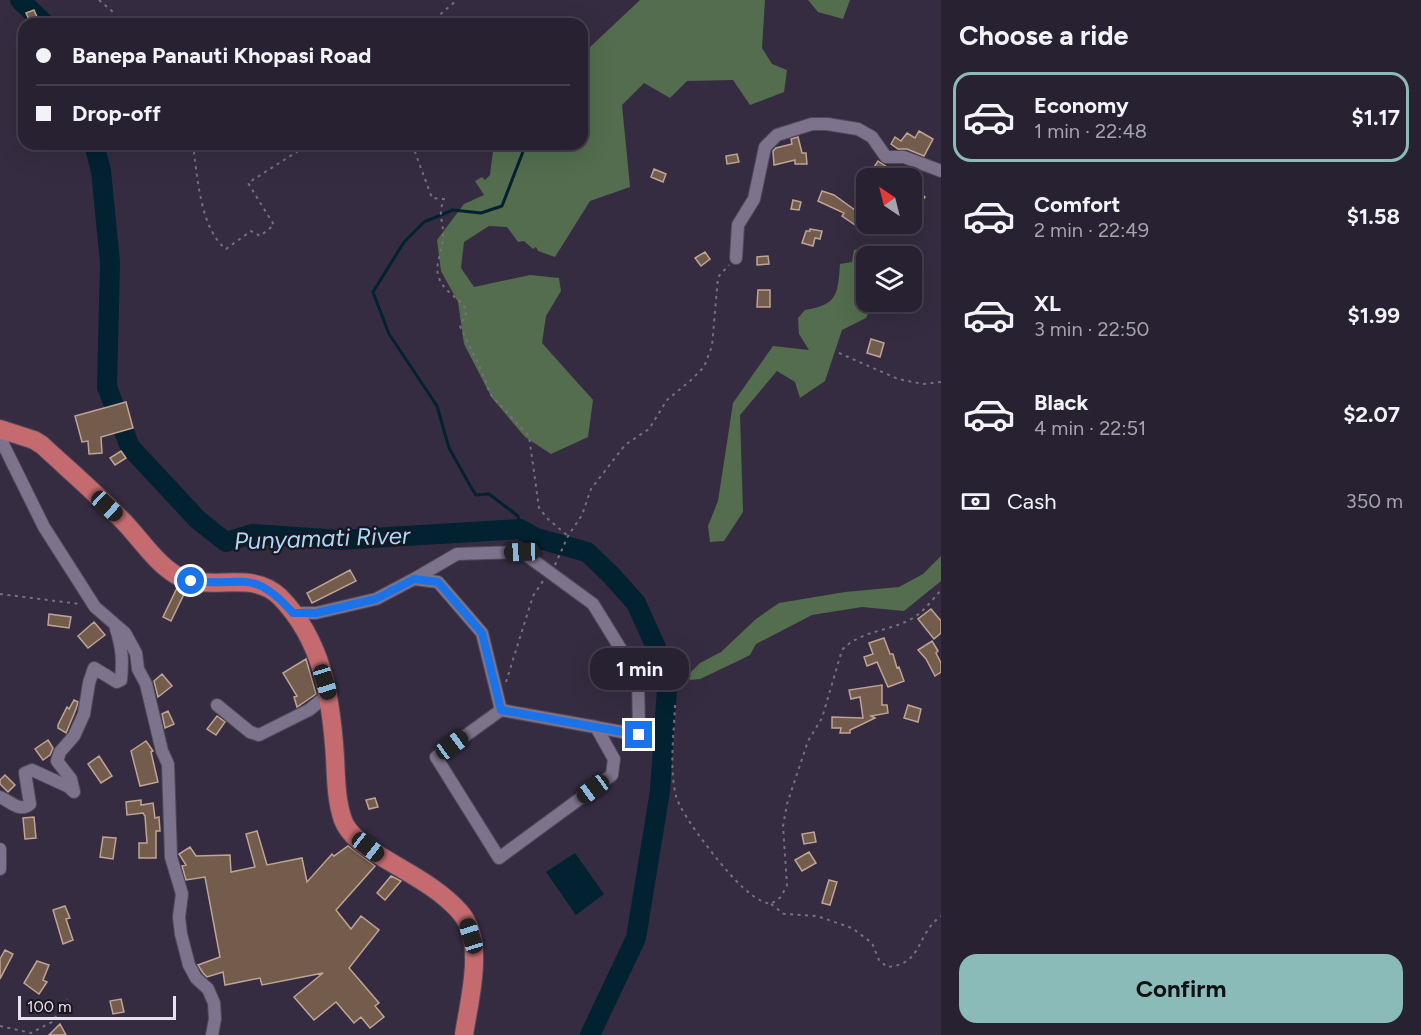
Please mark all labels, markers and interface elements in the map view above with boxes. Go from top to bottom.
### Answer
text: Choose a ride [959,19,1128,52]
text: Banepa Panauti Khopasi Road [72,42,371,69]
icon: car [962,90,1016,144]
text: Economy [1034,92,1129,119]
text: Drop-off [72,100,161,127]
text: $1.17 [1352,104,1400,131]
text: 1 min · 22:48 [1034,119,1147,143]
north arrow [856,168,922,234]
map controls [856,168,922,312]
icon: car [962,189,1016,243]
text: Comfort [1034,191,1120,218]
text: $1.58 [1347,203,1400,230]
text: 2 min · 22:49 [1034,218,1149,242]
button: layers [856,246,922,312]
icon: car [962,288,1016,342]
text: XL [1034,290,1061,317]
text: $1.99 [1348,302,1400,329]
text: 3 min · 22:50 [1034,317,1149,341]
icon: car [962,387,1016,441]
text: Black [1034,389,1088,416]
text: $2.07 [1343,401,1400,428]
text: 4 min · 22:51 [1034,416,1146,440]
icon: cash [959,485,992,518]
car [88,487,126,525]
text: Cash [1007,488,1057,515]
text: 350 m [1346,489,1403,513]
water label: Punyamati River [233,520,411,556]
car [504,542,540,562]
route start [177,567,204,594]
callout: 1 min [590,648,688,690]
text: 1 min [616,657,663,681]
car [311,662,339,702]
route end [625,721,652,748]
car [432,727,472,763]
car [573,771,613,807]
car [348,829,388,865]
car [457,916,485,956]
button: Confirm [959,954,1403,1023]
scale bar [18,993,176,1020]
text: 100 m [27,997,72,1016]

